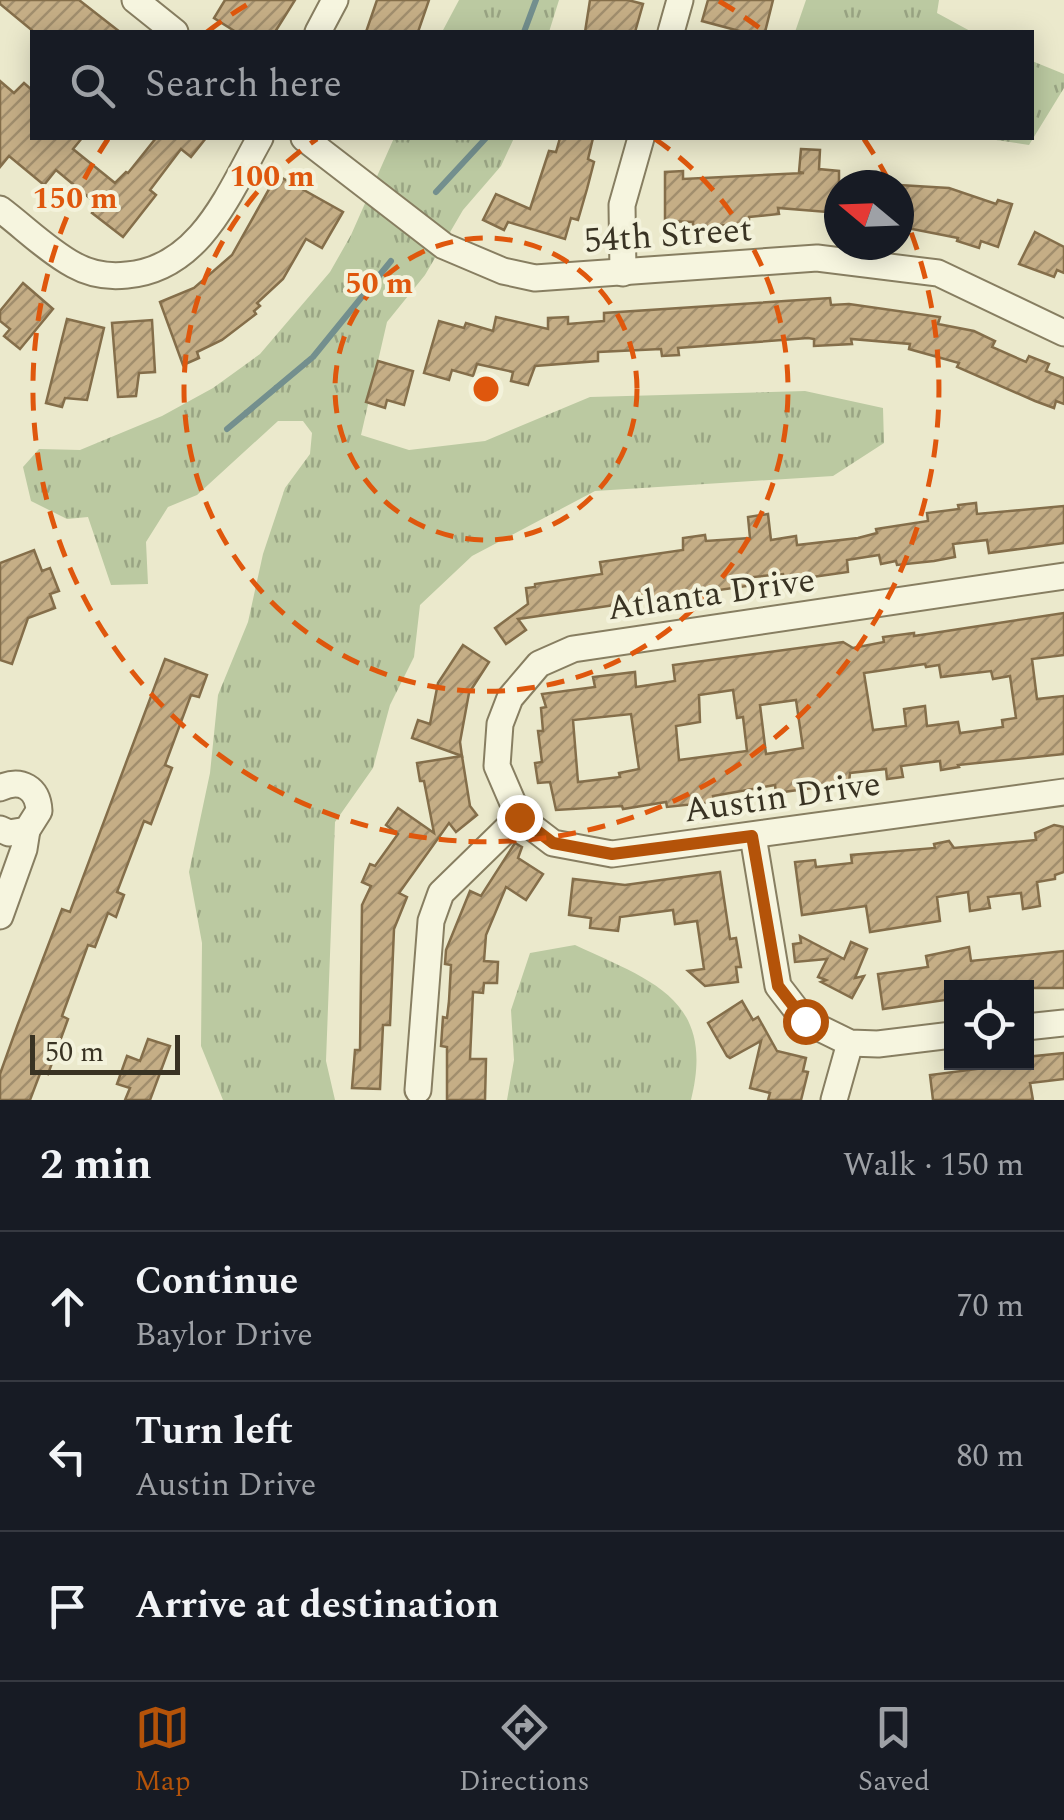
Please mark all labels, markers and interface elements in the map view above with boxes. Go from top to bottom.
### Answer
search box [30,30,1034,140]
text: Search here [145,56,342,114]
icon: search [65,58,120,113]
text: 100 m [229,154,315,200]
north arrow [824,170,914,260]
text: 150 m [32,176,118,222]
street label: 54th Street [582,203,754,268]
text: 50 m [345,261,413,307]
centre of rings [468,371,504,407]
street label: Atlanta Drive [604,554,819,635]
street label: Austin Drive [680,757,884,838]
route end [497,795,543,841]
map controls [944,980,1034,1070]
button: locate [944,980,1034,1070]
route start [783,999,829,1045]
scale bar [30,1030,180,1074]
text: 50 m [45,1031,104,1074]
text: 2 min [40,1134,152,1197]
text: Walk · 150 m [843,1141,1024,1190]
text: Continue [135,1253,298,1311]
icon: ahead [40,1279,95,1334]
text: 70 m [956,1282,1024,1331]
text: Baylor Drive [135,1311,313,1360]
text: Turn left [135,1403,293,1461]
icon: left [40,1429,95,1484]
text: 80 m [956,1432,1024,1481]
text: Austin Drive [135,1461,316,1510]
text: Arrive at destination [135,1577,499,1635]
icon: arrive [40,1579,95,1634]
tab: Map [134,1700,191,1803]
tab: Directions [459,1700,590,1803]
tab: Saved [858,1700,930,1803]

